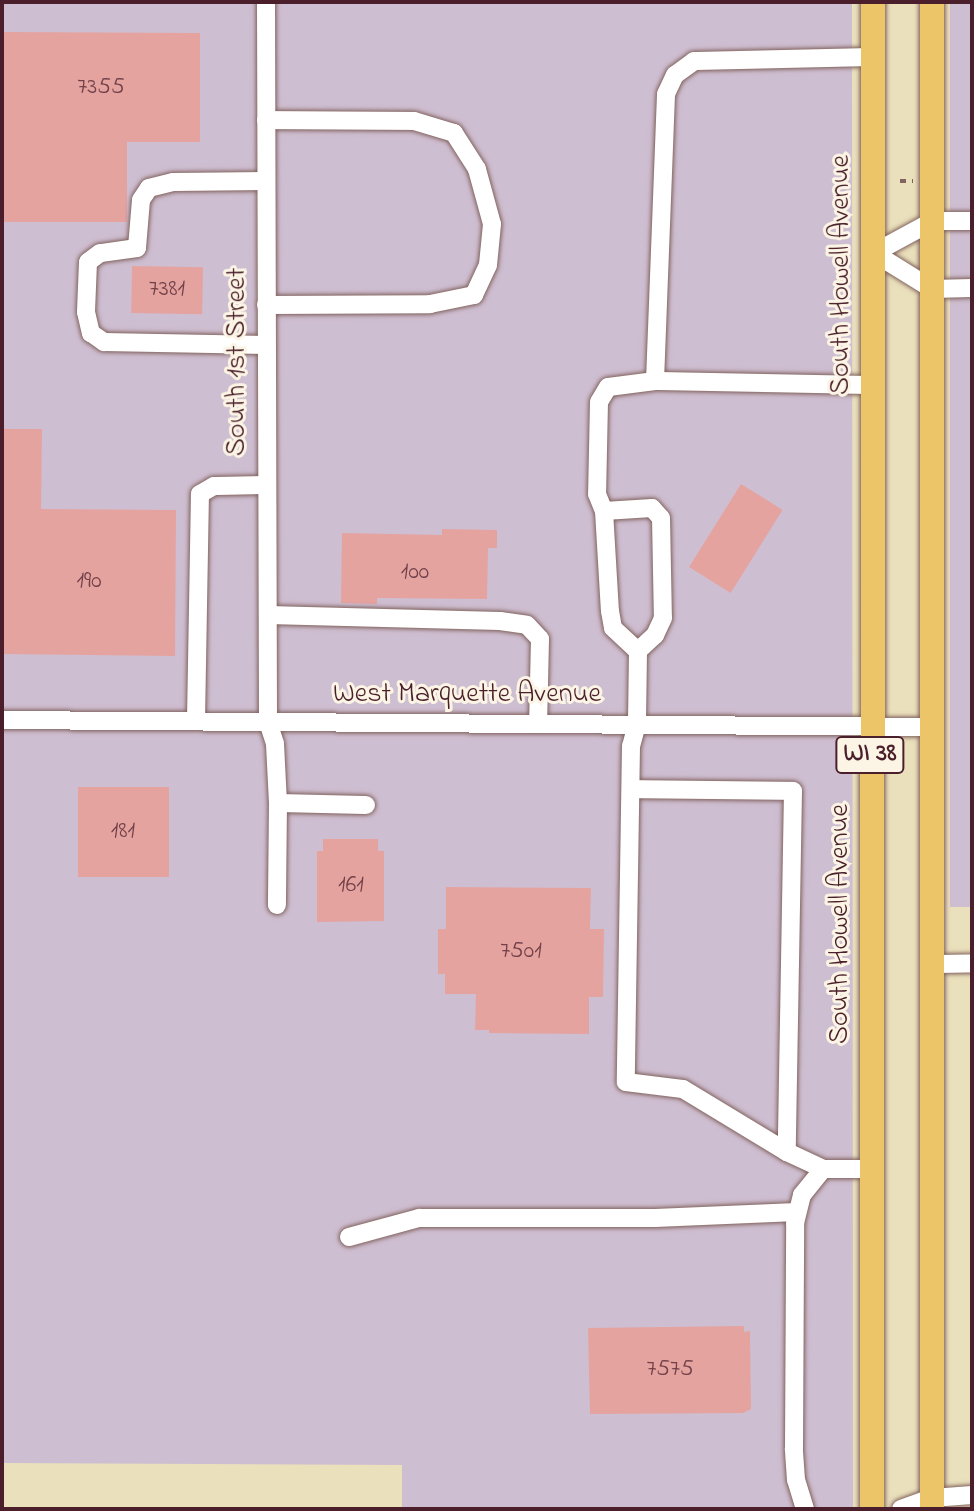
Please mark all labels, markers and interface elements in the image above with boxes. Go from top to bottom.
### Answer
house number: 7355 [77,74,125,102]
street label: South Howell Avenue [825,155,859,395]
street label: South 1st Street [221,268,255,456]
house number: 7381 [149,276,185,304]
house number: 100 [401,559,429,587]
house number: 190 [76,568,102,596]
street label: West Marquette Avenue [333,678,601,712]
road number: WI 38 [834,733,906,777]
street label: South Howell Avenue [824,804,858,1044]
house number: 181 [111,818,135,846]
house number: 161 [338,872,364,900]
house number: 7501 [500,938,542,966]
house number: 7575 [646,1356,694,1384]

